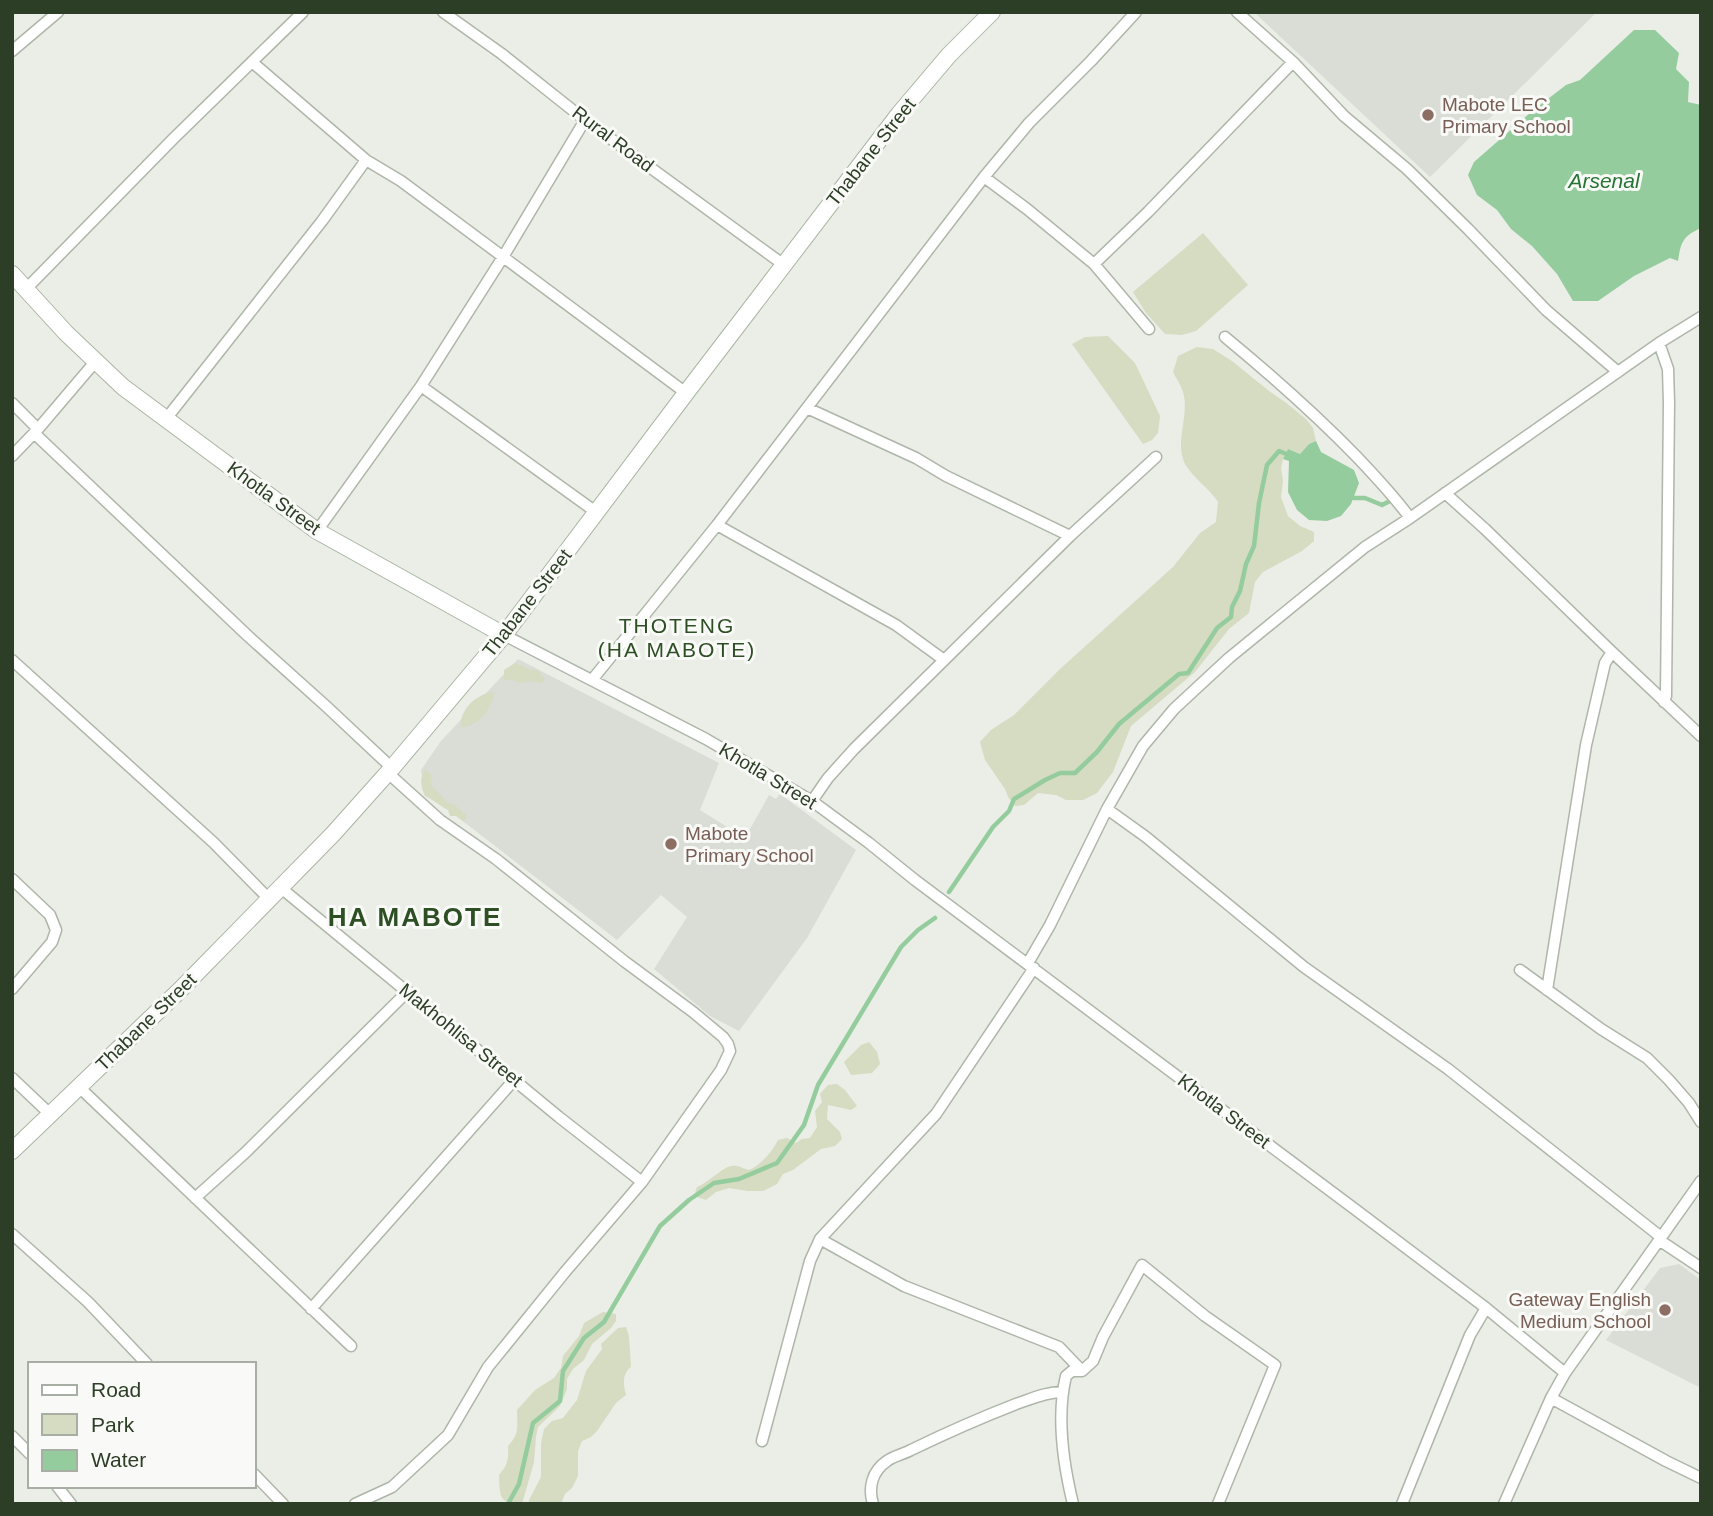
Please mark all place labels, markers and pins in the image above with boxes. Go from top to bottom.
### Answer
place label: Mabote LEC Primary School [1442,94,1571,137]
marker: Mabote LEC Primary School [1420,107,1436,123]
place label: Mabote Primary School [685,823,814,866]
marker: Mabote Primary School [663,836,679,852]
place label: Gateway English Medium School [1508,1289,1651,1332]
marker: Gateway English Medium School [1657,1302,1673,1318]

